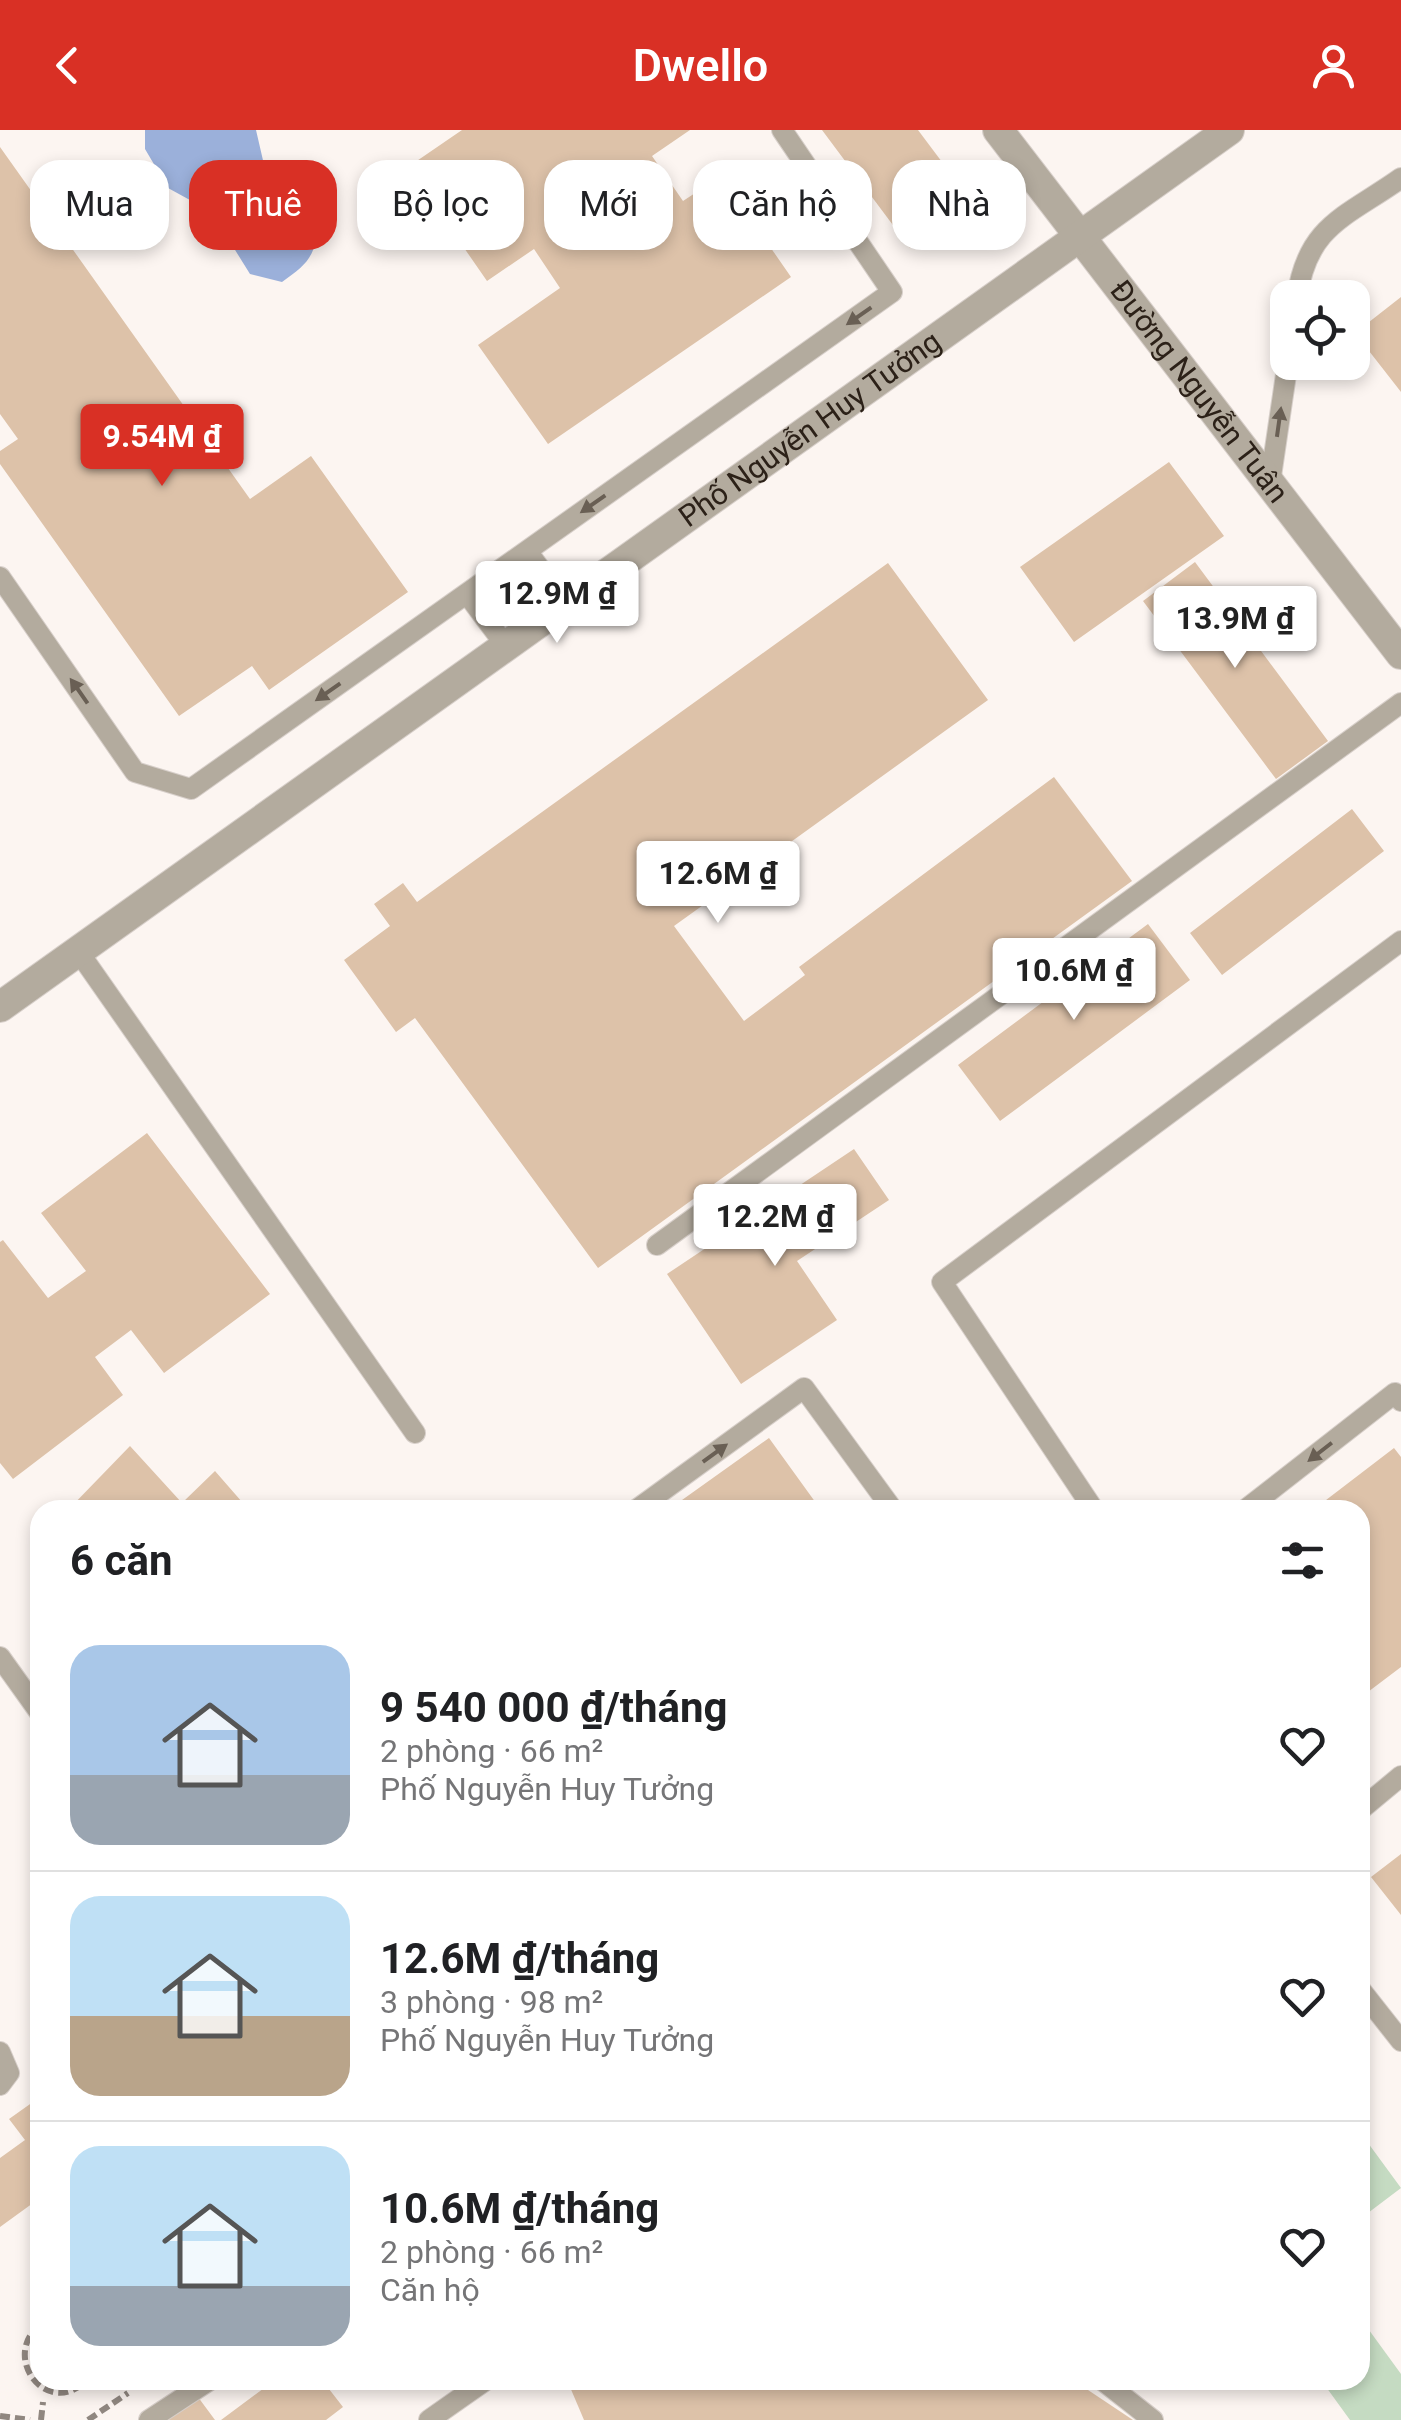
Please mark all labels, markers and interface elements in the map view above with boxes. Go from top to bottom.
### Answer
icon: back [40,38,95,93]
icon: person [1306,38,1361,93]
text: Dwello [633,39,768,92]
chip: Mua [30,160,169,250]
chip: Thuê [189,160,337,250]
chip: Bộ lọc [357,160,524,250]
chip: Mới [544,160,673,250]
chip: Căn hộ [693,160,872,250]
chip: Nhà [892,160,1026,250]
street label: Đường Nguyễn Tuân [1103,273,1296,509]
map controls [1270,280,1370,380]
button: locate [1270,280,1370,380]
one-way arrow [845,306,872,325]
street label: Phố Nguyễn Huy Tưởng [672,323,947,534]
pin: 9.54M ₫ [70,404,254,489]
one-way arrow [1271,406,1287,437]
text: 9.54M ₫ [103,417,221,455]
one-way arrow [580,494,607,513]
pin: 12.9M ₫ [465,561,649,646]
text: 12.9M ₫ [498,574,616,612]
pin: 13.9M ₫ [1143,586,1327,671]
text: 13.9M ₫ [1176,599,1294,637]
one-way arrow [70,678,89,704]
one-way arrow [315,682,342,701]
pin: 12.6M ₫ [626,841,810,926]
text: 12.6M ₫ [659,854,777,892]
pin: 10.6M ₫ [982,938,1166,1023]
text: 10.6M ₫ [1015,951,1133,989]
pin: 12.2M ₫ [683,1184,867,1269]
text: 12.2M ₫ [716,1197,834,1235]
one-way arrow [1307,1441,1333,1461]
one-way arrow [702,1444,728,1463]
icon: filters [1275,1533,1330,1588]
text: 6 căn [70,1536,172,1585]
text: 9 540 000 ₫/tháng [380,1683,728,1732]
icon: home [150,1685,270,1805]
icon: heart [1275,1718,1330,1773]
text: 2 phòng · 66 m² [380,1732,603,1770]
text: Phố Nguyễn Huy Tưởng [380,1770,714,1808]
text: 12.6M ₫/tháng [380,1934,659,1983]
icon: home [150,1936,270,2056]
icon: heart [1275,1969,1330,2024]
text: 3 phòng · 98 m² [380,1983,603,2021]
text: Phố Nguyễn Huy Tưởng [380,2021,714,2059]
text: 10.6M ₫/tháng [380,2184,659,2233]
icon: home [150,2186,270,2306]
icon: heart [1275,2219,1330,2274]
text: 2 phòng · 66 m² [380,2233,603,2271]
text: Căn hộ [380,2271,480,2309]

